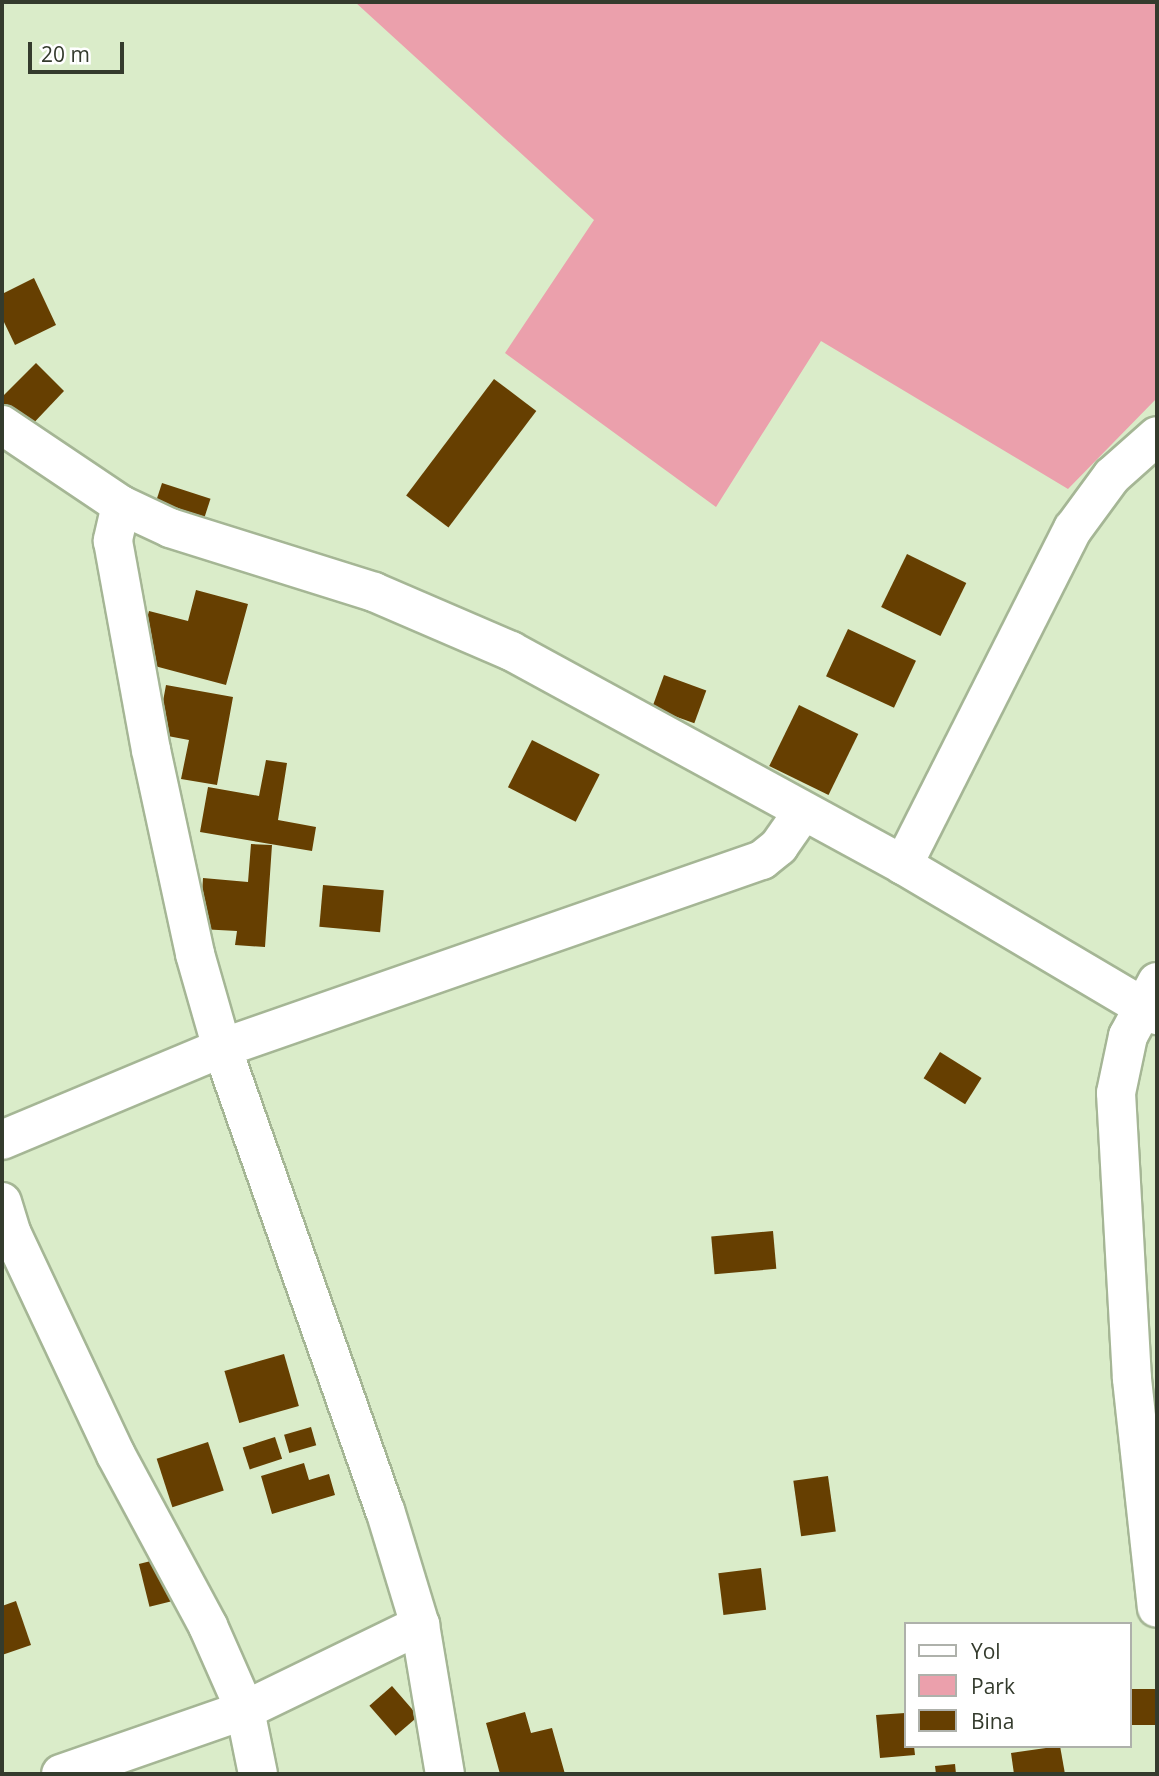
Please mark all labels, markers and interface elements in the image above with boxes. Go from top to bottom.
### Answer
scale bar [32,28,128,72]
text: 20 m [41,40,90,68]
legend [904,1622,1131,1748]
text: Yol [971,1637,1001,1665]
text: Park [971,1672,1015,1700]
text: Bina [971,1707,1014,1735]

